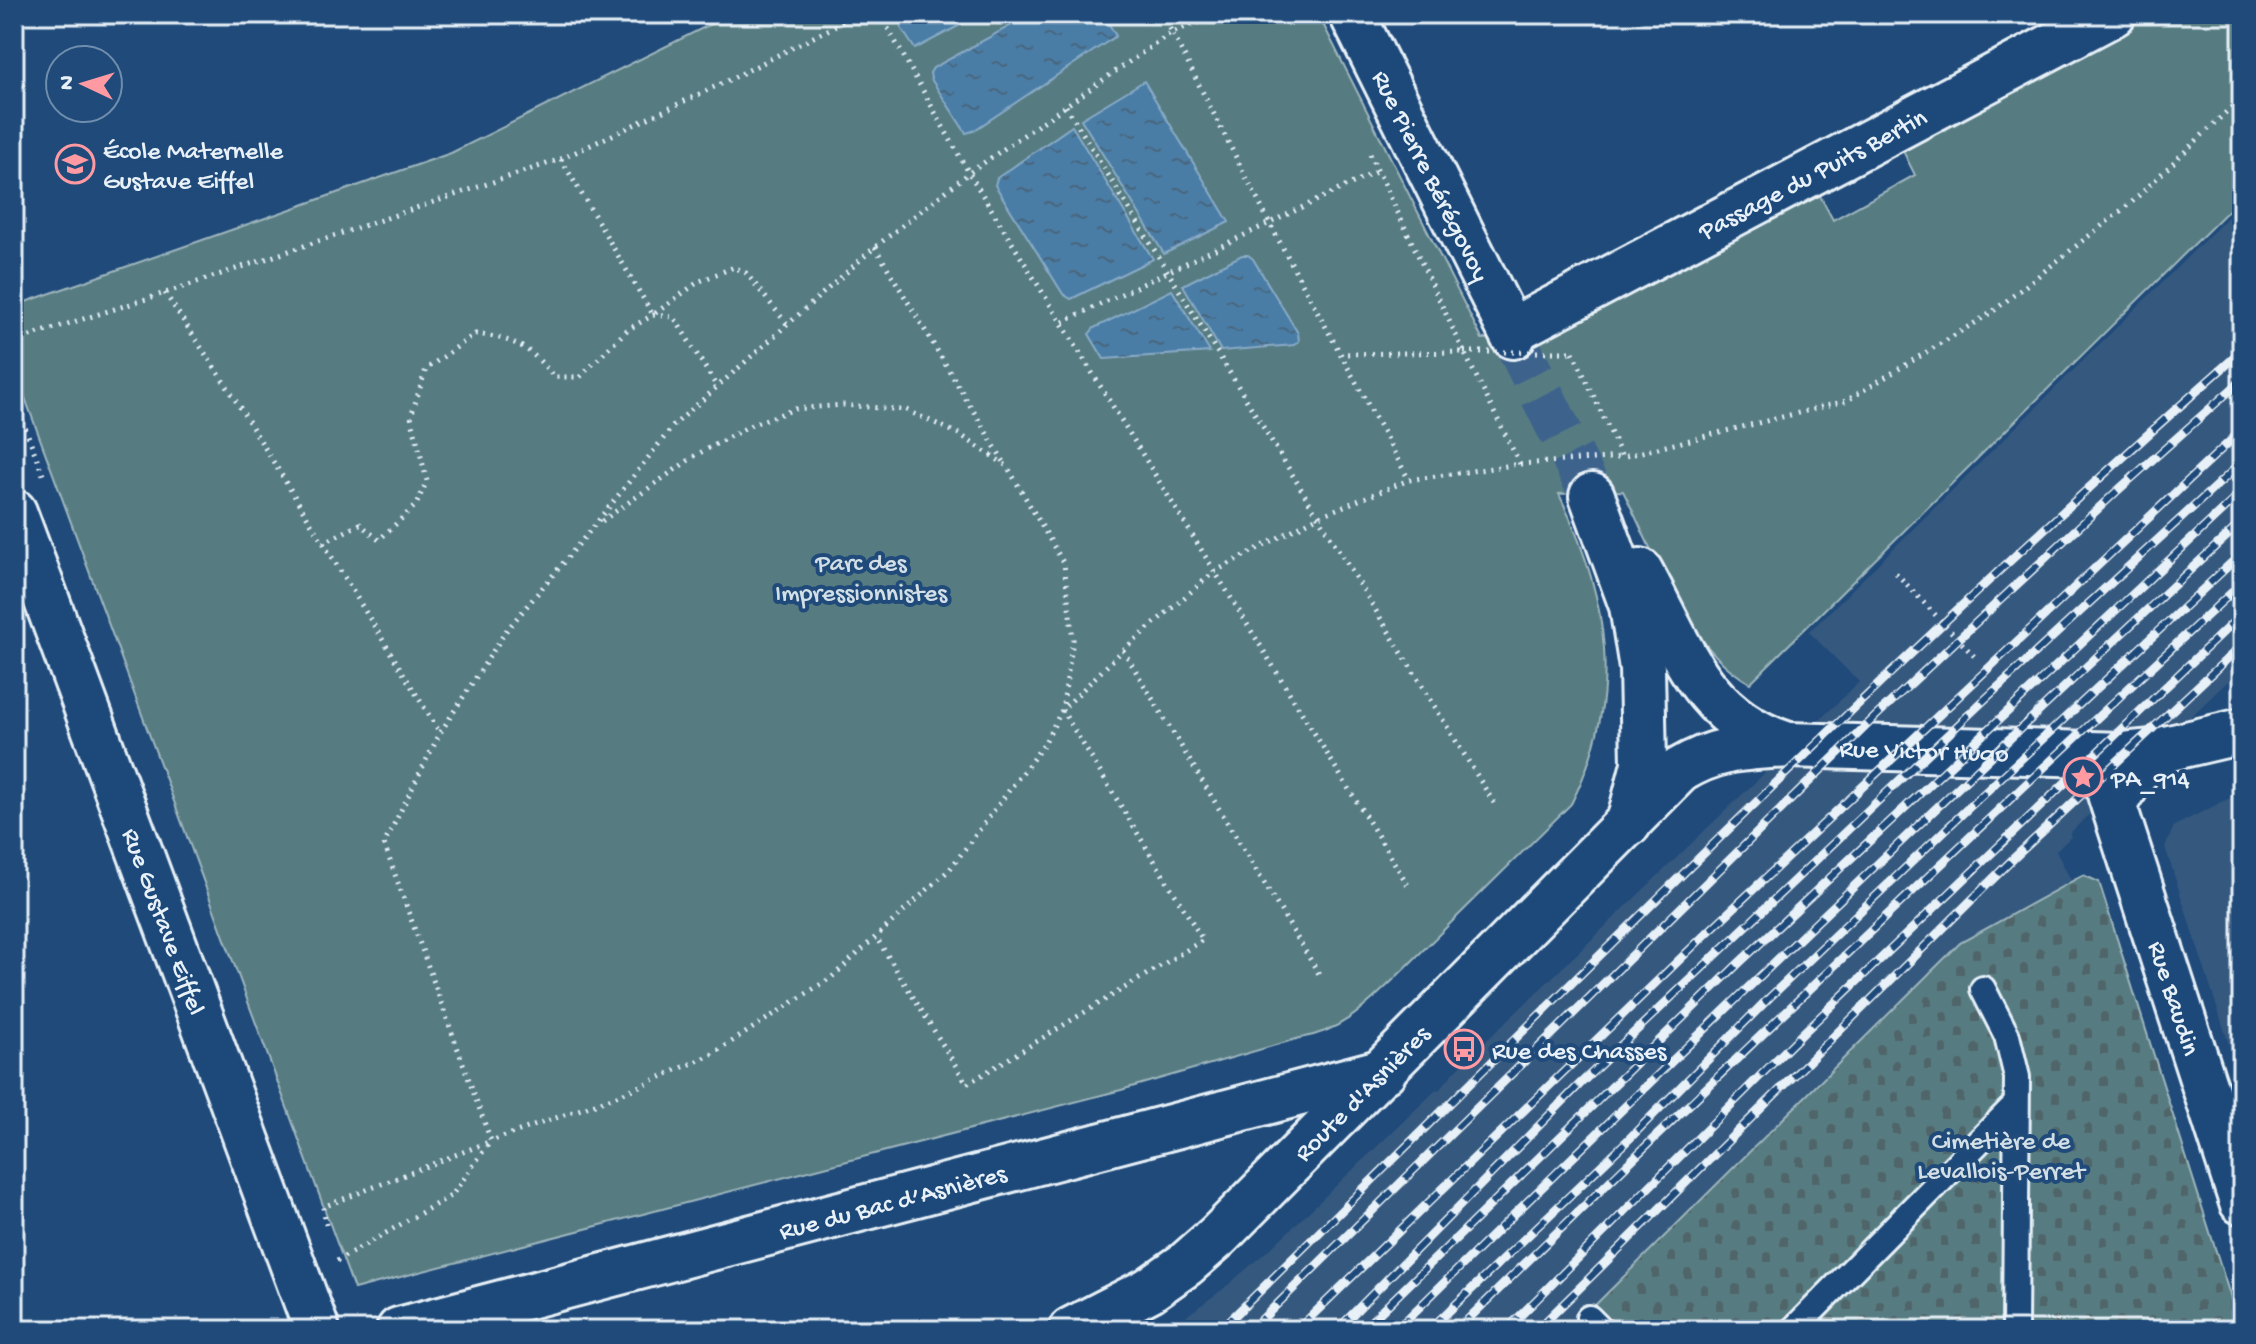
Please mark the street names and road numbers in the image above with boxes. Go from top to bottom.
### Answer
street label: Rue Pierre Bérégovoy [1363,66,1494,288]
street label: Passage du Puits Bertin [1694,103,1934,250]
street label: Rue Victor Hugo [1839,736,2009,772]
street label: Rue Gustave Eiffel [113,825,210,1020]
street label: Rue Baudin [2139,938,2205,1061]
street label: Route d'Asnières [1289,1019,1439,1170]
street label: Rue du Bac d’Asnières [776,1160,1012,1249]

